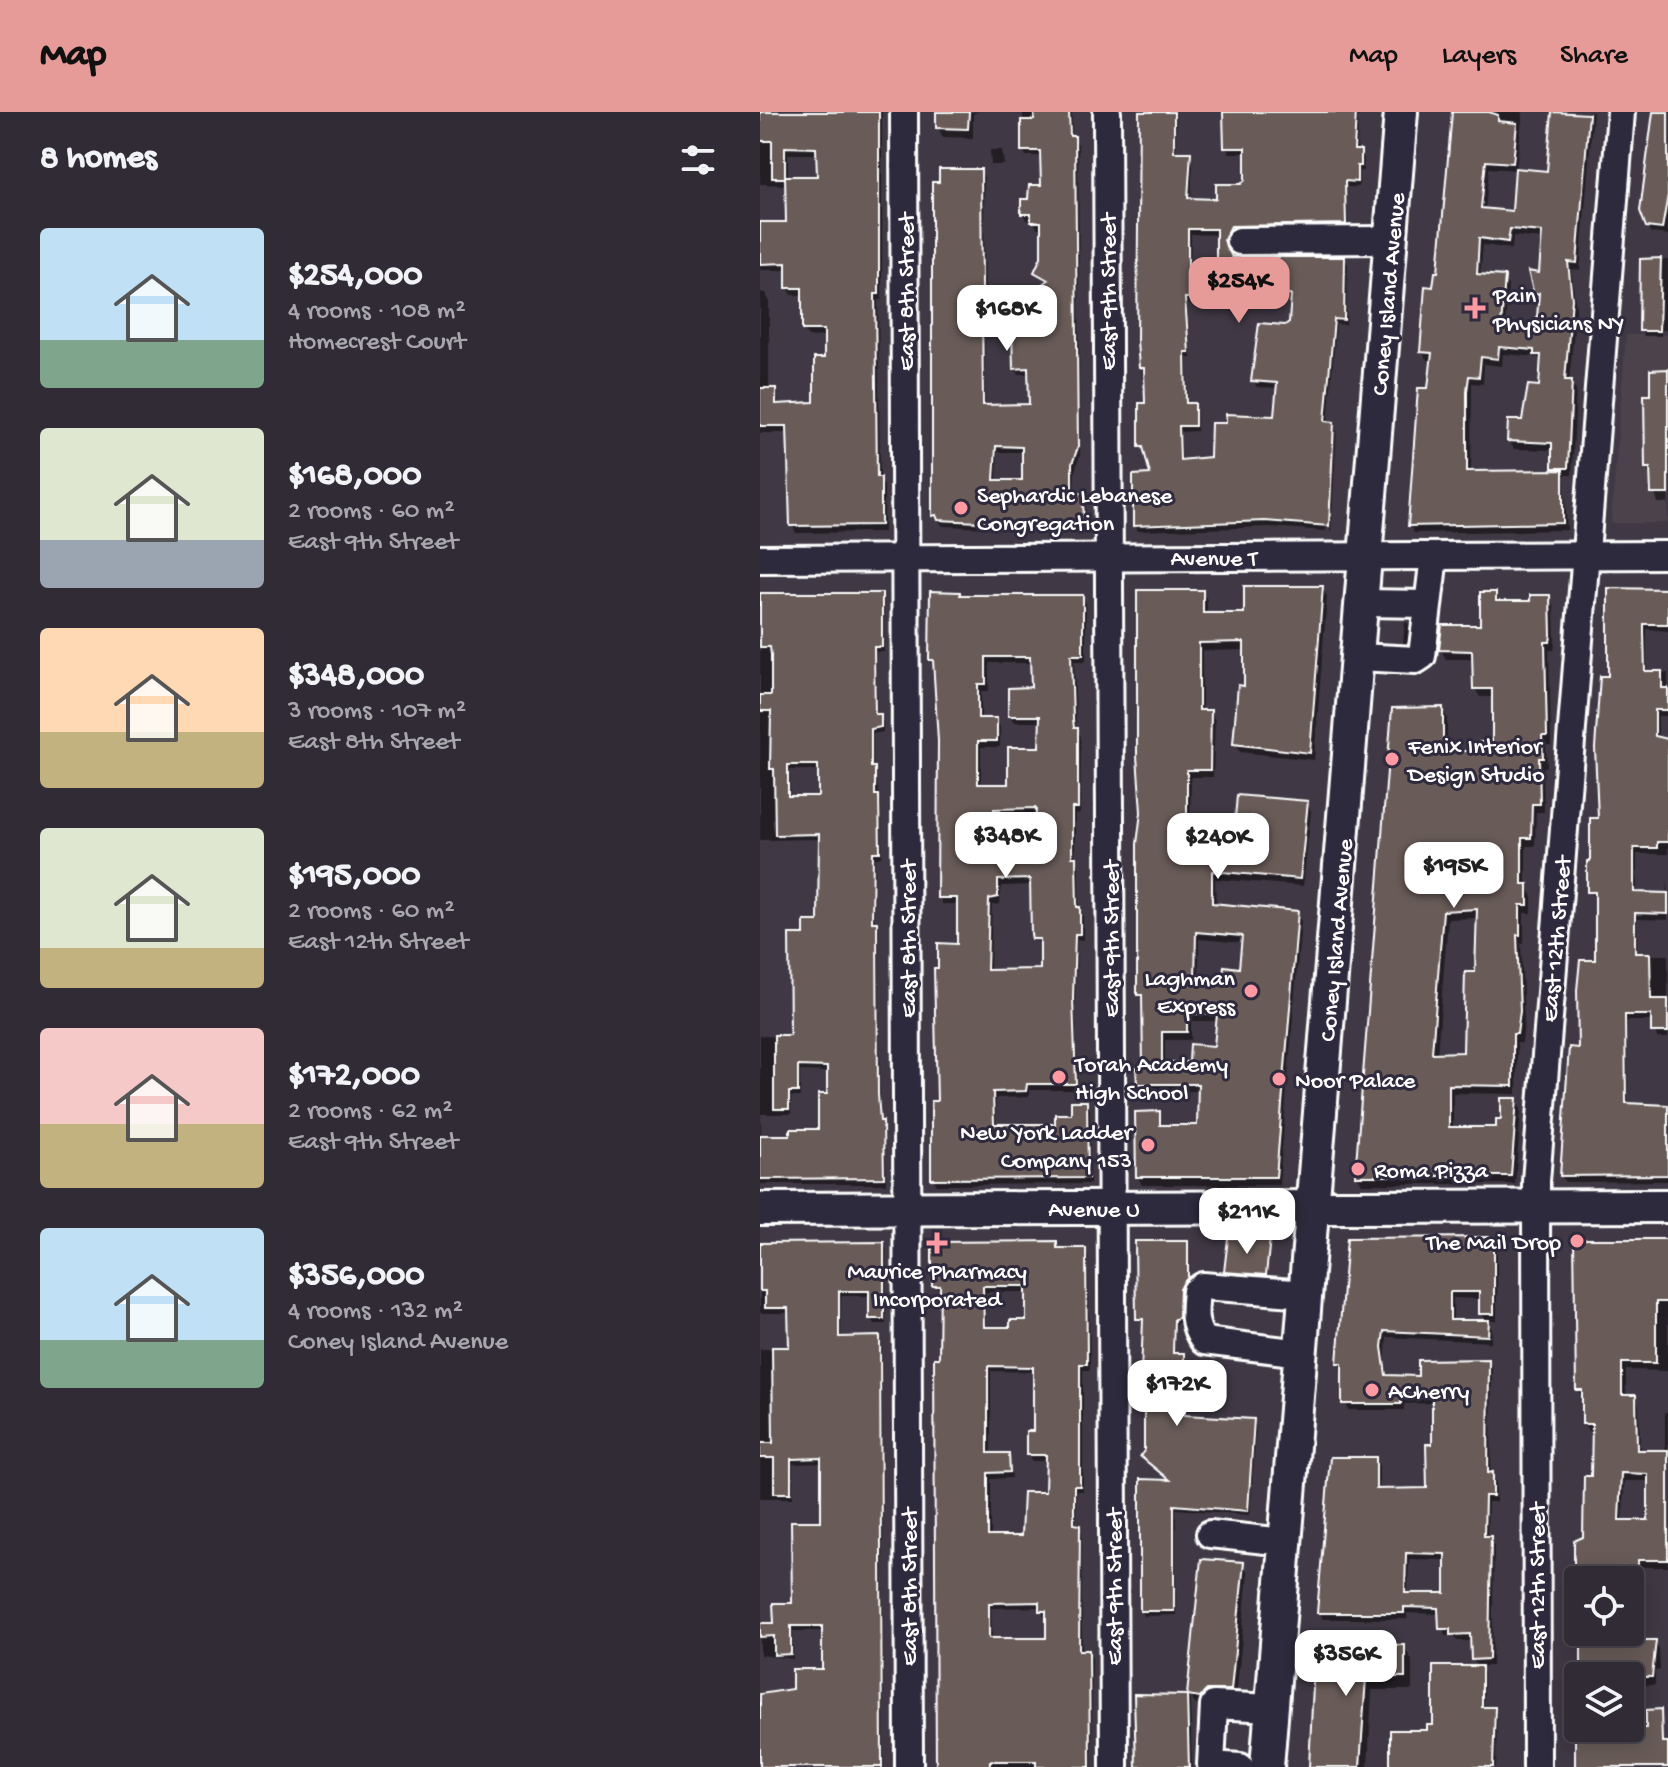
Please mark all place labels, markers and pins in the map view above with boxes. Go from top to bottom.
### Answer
pin: $254K [1183,257,1295,325]
place label: Pain Physicians NY [1492,283,1624,340]
pin: $168K [951,285,1063,353]
marker: Pain Physicians NY [1464,297,1486,319]
place label: Sephardic Lebanese Congregation [977,483,1173,540]
marker: Sephardic Lebanese Congregation [952,499,970,517]
place label: Fenix Interior Design Studio [1406,734,1545,791]
marker: Fenix Interior Design Studio [1383,750,1401,768]
pin: $348K [950,812,1062,880]
pin: $240K [1162,813,1274,881]
pin: $195K [1398,842,1510,910]
place label: Laghman Express [1145,966,1236,1023]
marker: Laghman Express [1242,982,1260,1000]
place label: Torah Academy High School [1073,1052,1228,1109]
marker: Torah Academy High School [1050,1068,1068,1086]
place label: Noor Palace [1295,1068,1416,1097]
marker: Noor Palace [1270,1070,1288,1088]
place label: New York Ladder Company 153 [960,1120,1134,1177]
marker: New York Ladder Company 153 [1139,1136,1157,1154]
place label: Roma Pizza [1374,1158,1489,1187]
marker: Roma Pizza [1349,1160,1367,1178]
pin: $211K [1191,1188,1303,1256]
place label: The Mail Drop [1424,1230,1561,1259]
marker: The Mail Drop [1568,1232,1586,1250]
marker: Maurice Pharmacy Incorporated [928,1234,946,1252]
place label: Maurice Pharmacy Incorporated [847,1259,1027,1316]
pin: $172K [1121,1360,1233,1428]
place label: ACherry [1388,1379,1469,1408]
marker: ACherry [1363,1381,1381,1399]
pin: $356K [1290,1630,1402,1698]

